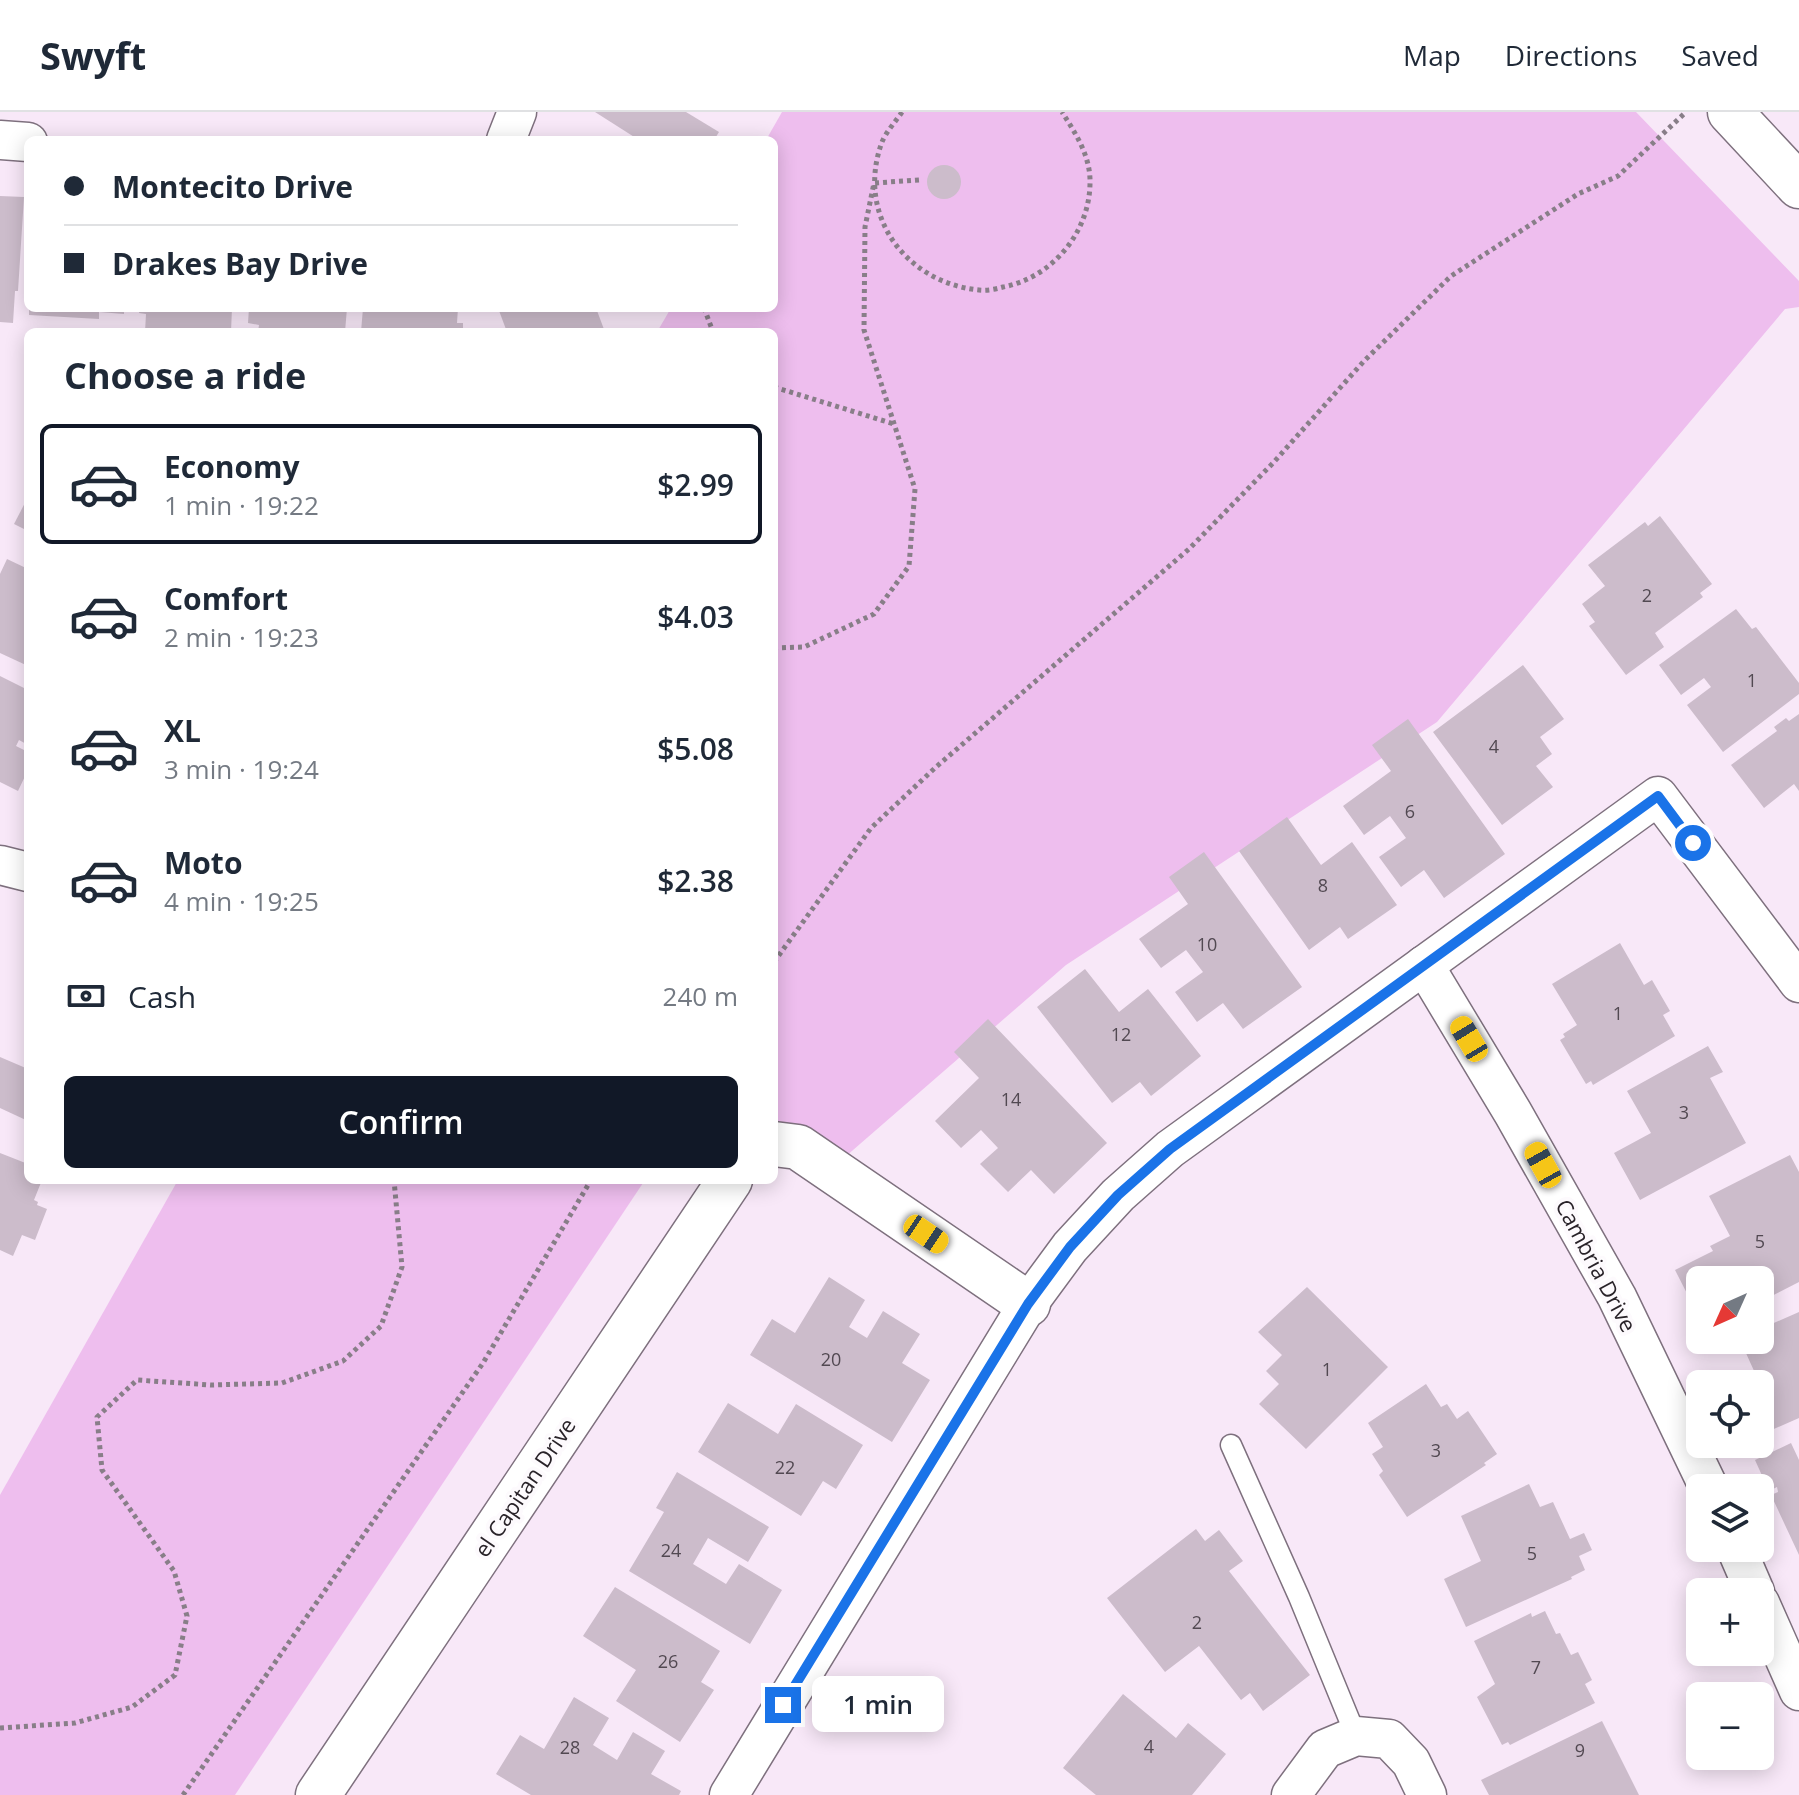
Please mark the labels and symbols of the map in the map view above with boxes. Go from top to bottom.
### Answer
house number: 2 [1642,583,1652,607]
house number: 1 [1747,668,1757,692]
house number: 4 [1489,734,1499,758]
house number: 6 [1405,799,1415,823]
route start [1675,825,1711,861]
house number: 8 [1318,873,1328,897]
house number: 10 [1197,932,1217,956]
house number: 1 [1613,1001,1623,1025]
car [1446,1012,1492,1066]
house number: 12 [1111,1022,1131,1046]
house number: 14 [1001,1087,1021,1111]
house number: 3 [1679,1100,1689,1124]
car [1521,1138,1565,1192]
street label: Cambria Drive [1549,1193,1645,1337]
car [899,1211,953,1257]
house number: 5 [1755,1229,1765,1253]
north arrow [1686,1266,1774,1354]
house number: 20 [821,1347,841,1371]
house number: 1 [1322,1357,1332,1381]
street label: el Capitan Drive [466,1412,582,1562]
house number: 3 [1431,1438,1441,1462]
house number: 22 [775,1455,795,1479]
house number: 24 [661,1538,681,1562]
house number: 5 [1527,1541,1537,1565]
house number: 2 [1192,1610,1202,1634]
house number: 26 [658,1649,678,1673]
house number: 7 [1531,1655,1541,1679]
callout: 1 min [811,1677,943,1733]
route end [765,1687,801,1723]
house number: 4 [1144,1734,1154,1758]
house number: 28 [560,1735,580,1759]
house number: 9 [1575,1738,1585,1762]

